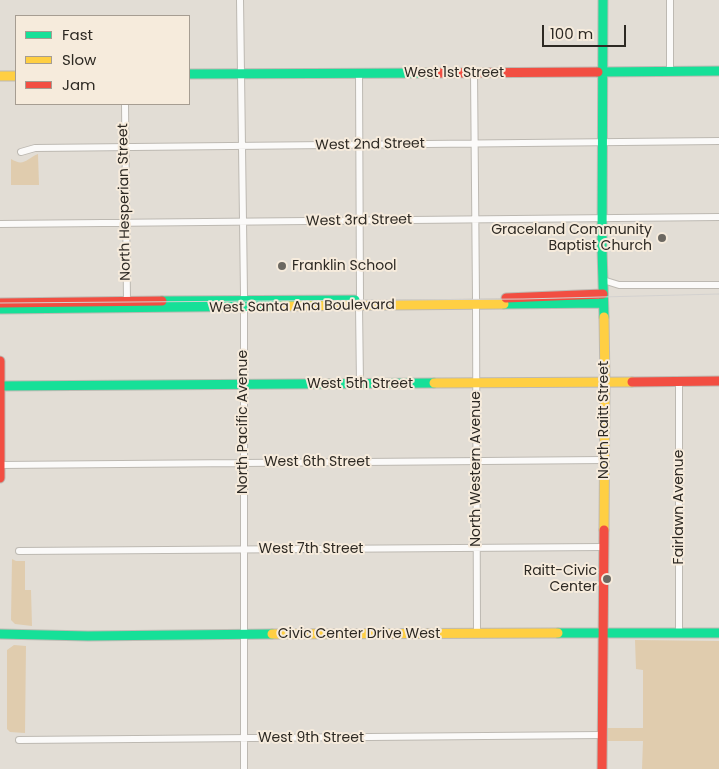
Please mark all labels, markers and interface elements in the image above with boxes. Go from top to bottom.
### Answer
legend [15,15,190,105]
scale bar [544,15,628,47]
text: 100 m [550,23,593,44]
text: Fast [62,24,93,45]
text: Slow [62,49,96,70]
street label: West 1st Street [404,65,504,81]
text: Jam [62,74,96,95]
street label: North Hesperian Street [115,123,135,281]
street label: West 2nd Street [315,136,425,154]
street label: West 3rd Street [306,212,412,230]
place label: Graceland Community Baptist Church [491,222,652,254]
marker: Graceland Community Baptist Church [656,232,668,244]
place label: Franklin School [292,258,397,274]
marker: Franklin School [276,260,288,272]
street label: West Santa Ana Boulevard [209,297,395,317]
street label: North Pacific Avenue [235,350,251,494]
street label: North Raitt Street [596,361,612,479]
street label: West 5th Street [307,376,413,392]
street label: North Western Avenue [468,391,484,547]
street label: Fairlawn Avenue [671,450,687,564]
street label: West 6th Street [264,454,370,470]
street label: West 7th Street [259,541,363,557]
place label: Raitt-Civic Center [524,563,597,596]
marker: Raitt-Civic Center [601,573,613,585]
street label: Civic Center Drive West [278,626,440,642]
street label: West 9th Street [258,730,364,746]

